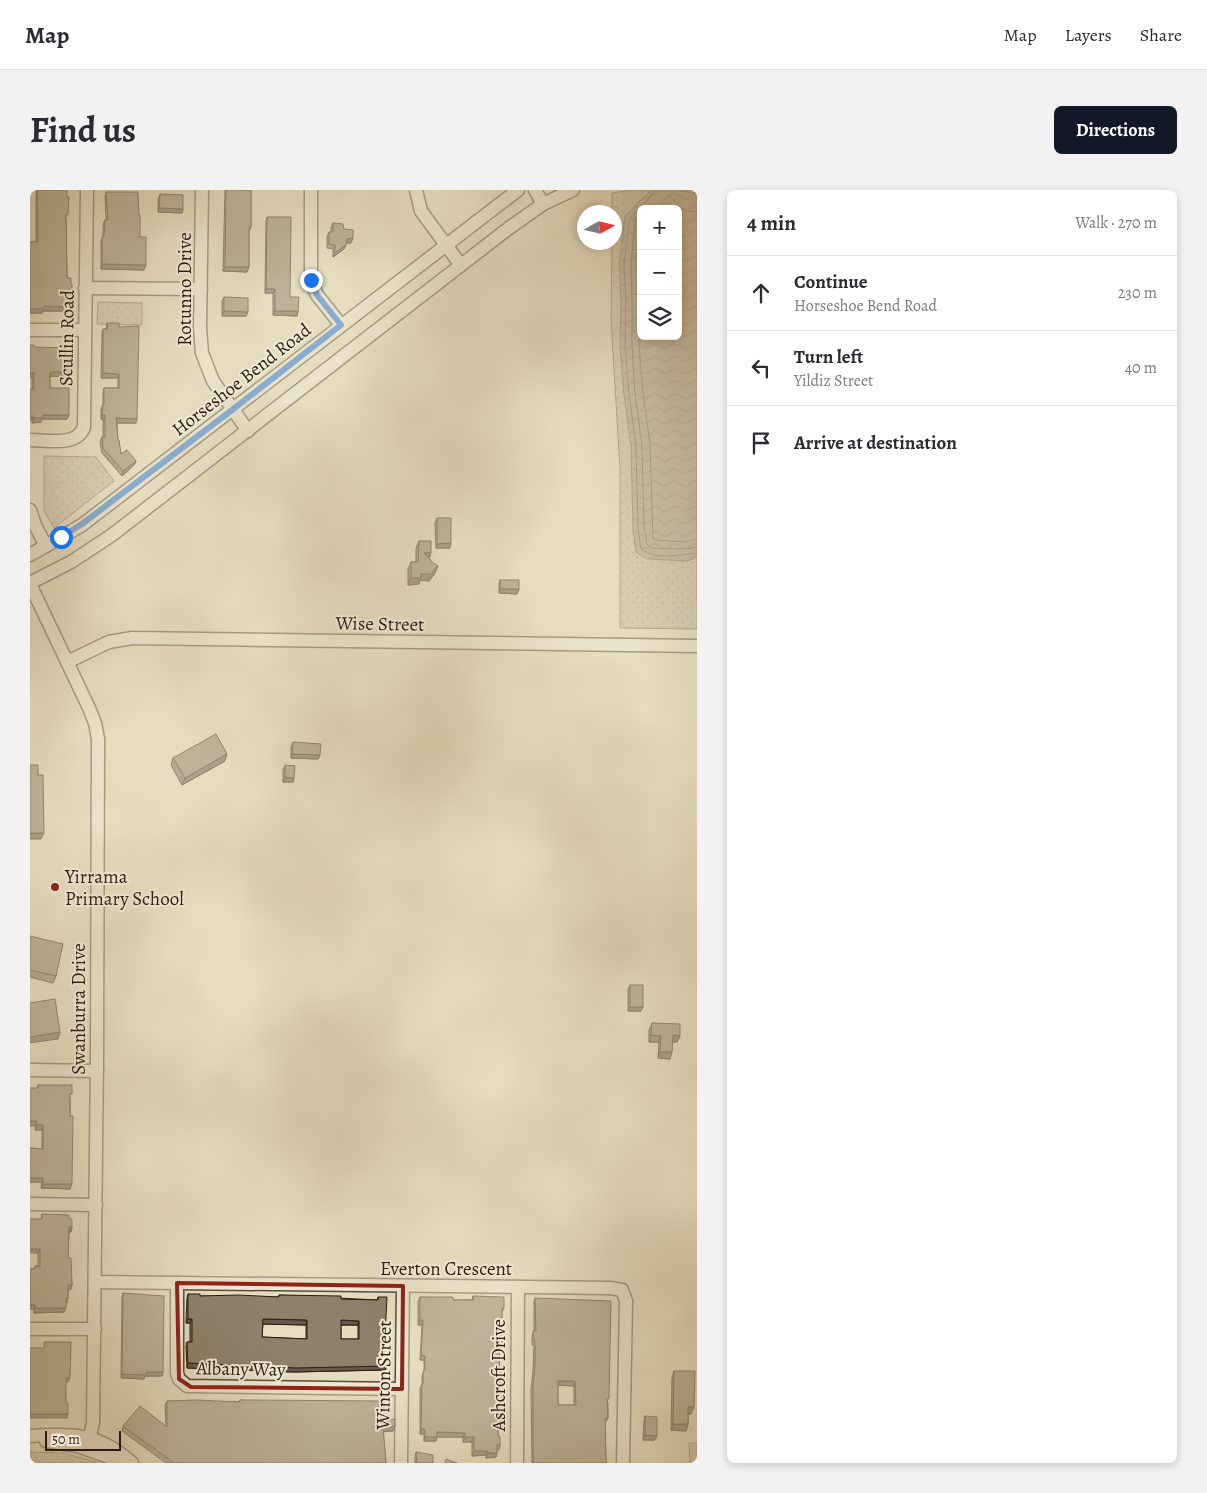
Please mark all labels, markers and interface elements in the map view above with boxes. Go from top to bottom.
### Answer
text: Map [25,19,69,51]
text: Map [1004,23,1037,47]
text: Layers [1065,23,1112,47]
text: Share [1140,23,1182,47]
text: Find us [30,106,136,154]
button: Directions [1054,106,1177,154]
north arrow [577,205,622,250]
map controls [637,205,682,340]
button: + [637,205,682,250]
text: 4 min [747,209,796,237]
text: Walk · 270 m [1075,212,1157,234]
street label: Rotunno Drive [172,232,198,346]
button: − [637,250,682,295]
route end [300,269,323,292]
text: Continue [794,269,868,295]
icon: ahead [747,279,775,307]
text: 230 m [1118,282,1157,304]
street label: Scullin Road [53,289,81,386]
button: layers [637,295,682,340]
text: Horseshoe Bend Road [794,295,937,317]
street label: Horseshoe Bend Road [167,317,317,442]
text: Turn left [794,344,863,370]
icon: left [747,354,775,382]
text: 40 m [1125,357,1157,379]
text: Yildiz Street [794,370,873,392]
icon: arrive [747,429,775,457]
text: Arrive at destination [794,430,957,456]
route start [50,526,73,549]
street label: Wise Street [334,610,425,638]
place label: Yirrama Primary School [64,864,184,912]
marker: Yirrama Primary School [49,881,61,893]
street label: Swanburra Drive [66,943,92,1075]
street label: Everton Crescent [380,1256,512,1282]
street label: Ashcroft Drive [486,1319,512,1432]
street label: Winton Street [370,1320,398,1431]
street label: Albany Way [195,1355,286,1383]
scale bar [45,1428,121,1451]
text: 50 m [52,1430,80,1449]

